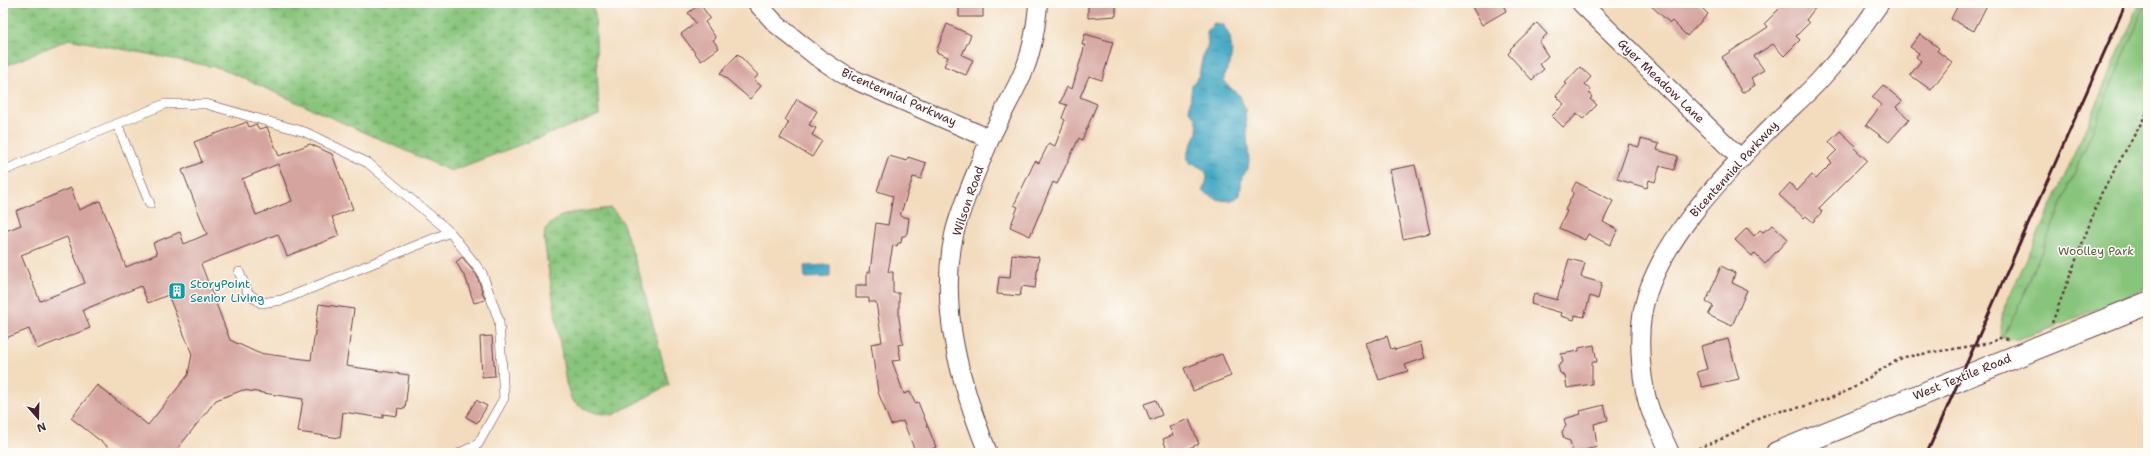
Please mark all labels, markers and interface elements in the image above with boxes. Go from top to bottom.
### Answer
street label: Gyer Meadow Lane [1614,35,1708,127]
street label: Bicentennial Parkway [839,64,959,130]
street label: Bicentennial Parkway [1686,117,1782,221]
street label: Wilson Road [949,164,988,238]
park label: Woolley Park [2058,243,2134,259]
place label: StoryPoint Senior Living [190,276,264,306]
building icon: StoryPoint Senior Living [167,281,187,301]
street label: West Textile Road [1910,350,2014,404]
north arrow [18,398,58,438]
text: N [34,418,48,436]

